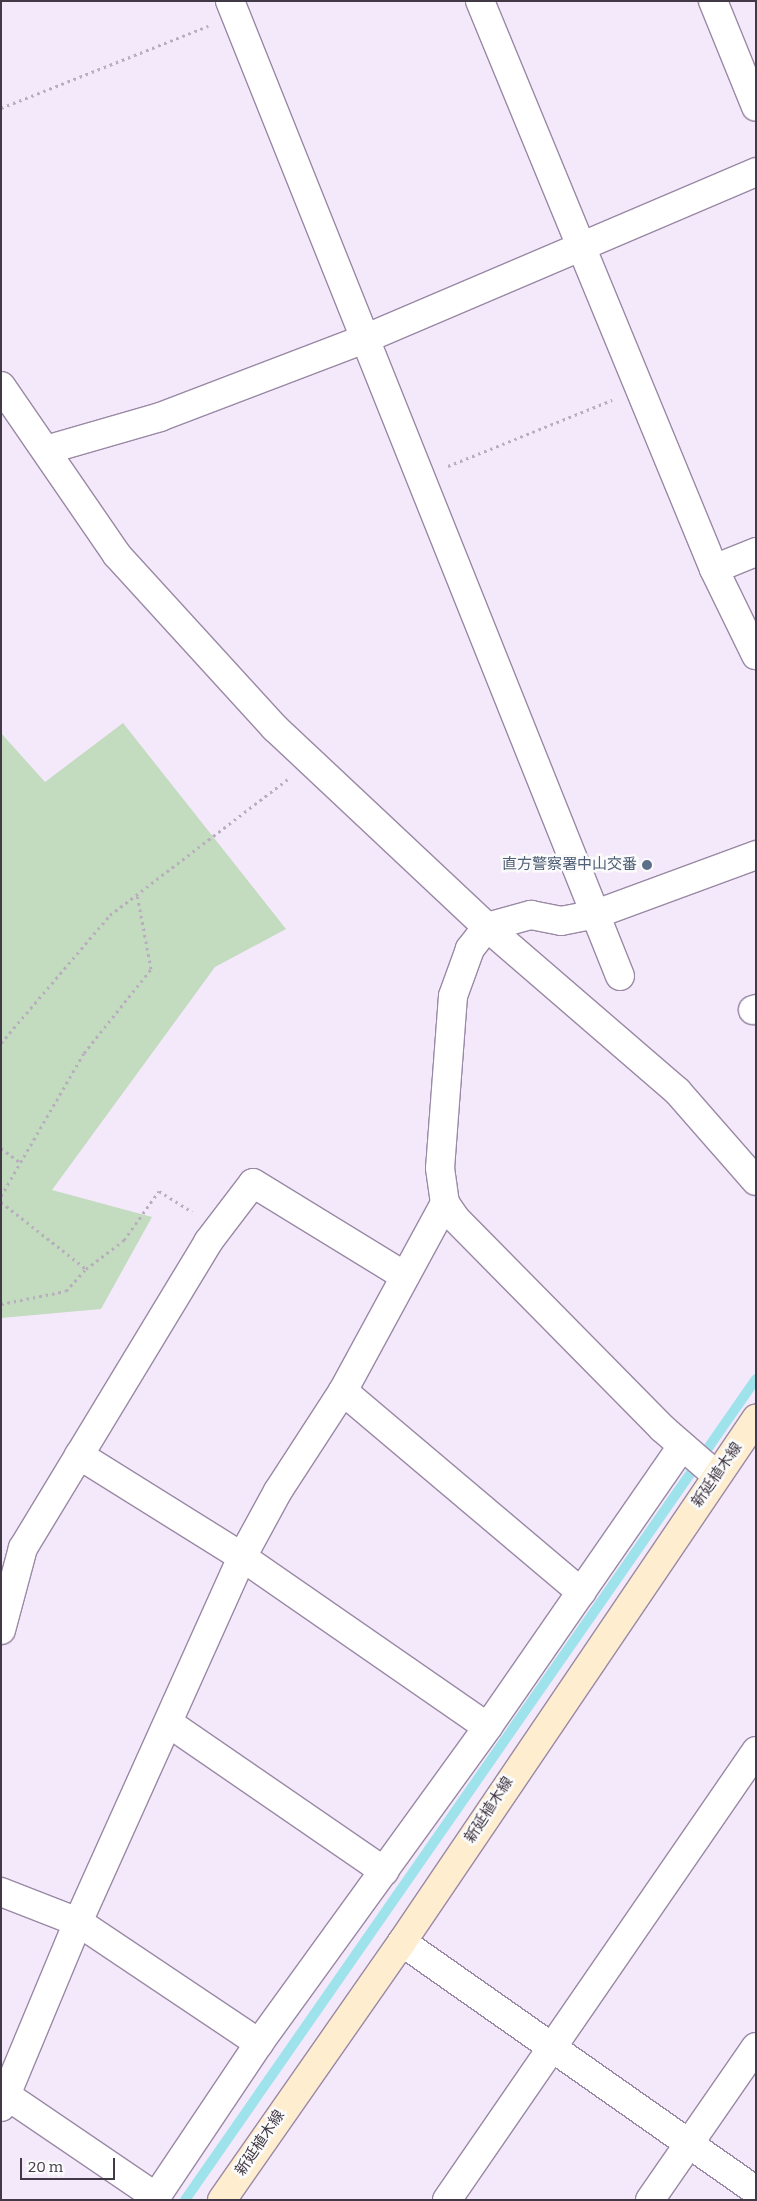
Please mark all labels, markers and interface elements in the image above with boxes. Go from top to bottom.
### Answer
place label: 直方警察署中山交番 [502,856,637,874]
marker: 直方警察署中山交番 [641,859,653,871]
street label: 新延植木線 [688,1439,746,1511]
street label: 新延植木線 [461,1774,517,1846]
street label: 新延植木線 [232,2107,288,2179]
scale bar [22,2148,118,2180]
text: 20 m [28,2158,63,2176]

